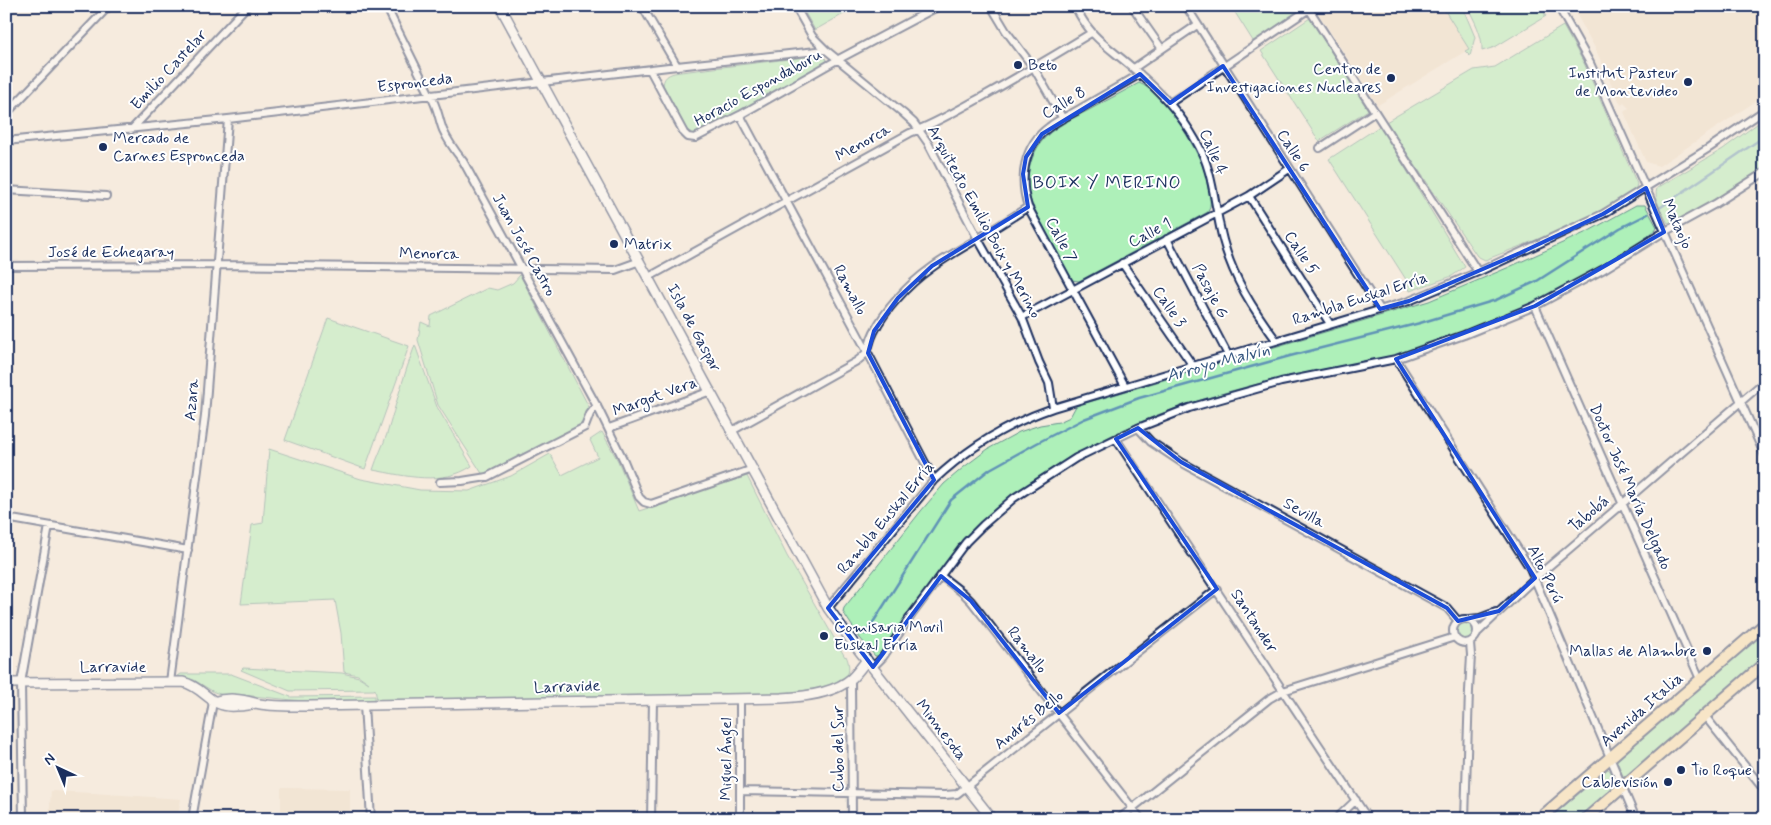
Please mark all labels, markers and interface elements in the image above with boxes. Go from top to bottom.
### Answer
street label: Emilio Castelar [126,25,212,115]
street label: Horacio Espondaburu [690,44,826,132]
place label: Beto [1028,55,1057,76]
marker: Beto [1012,59,1024,71]
place label: Centro de Investigaciones Nucleares [1206,59,1381,98]
place label: Institut Pasteur de Montevideo [1569,63,1678,102]
street label: Espronceda [376,68,454,98]
marker: Centro de Investigaciones Nucleares [1385,72,1397,84]
marker: Institut Pasteur de Montevideo [1682,76,1694,88]
street label: Calle 8 [1038,82,1090,124]
street label: Menorca [832,119,895,167]
street label: Arquitecto Emilio Boix y Merino [922,122,1046,322]
street label: Calle 4 [1194,126,1232,178]
street label: Calle 6 [1271,126,1315,176]
place label: Mercado de Carnes Espronceda [113,128,245,167]
marker: Mercado de Carnes Espronceda [97,141,109,153]
district label: BOIX Y MERINO [1032,171,1182,195]
street label: Juan José Castro [487,190,561,300]
street label: Mataojo [1657,196,1697,252]
street label: Calle 1 [1125,213,1175,253]
street label: Calle 7 [1040,214,1082,267]
street label: Calle 5 [1279,227,1323,279]
place label: Matrix [624,234,672,255]
marker: Matrix [608,238,620,250]
street label: José de Echegaray [48,242,174,263]
street label: Menorca [399,243,460,265]
street label: Pasaje G [1187,260,1233,322]
street label: Ramallo [828,261,872,319]
street label: Rambla Euskal Erría [1290,267,1430,331]
street label: Isla de Gaspar [662,280,726,376]
street label: Calle 3 [1147,282,1191,332]
water label: Arroyo Malvín [1164,338,1272,388]
street label: Margot Vera [610,372,700,423]
street label: Azara [180,378,204,422]
street label: Doctor José María Delgado [1583,401,1676,574]
street label: Rambla Euskal Erría [833,457,939,579]
street label: Tabobá [1564,491,1614,537]
street label: Sevilla [1279,493,1329,533]
street label: Alto Perú [1522,542,1568,606]
street label: Santander [1226,585,1283,657]
place label: Comisaria Movil Euskal Erría [834,617,943,656]
street label: Ramallo [1002,622,1052,678]
marker: Comisaria Movil Euskal Erría [818,630,830,642]
place label: Mallas de Alambre [1569,641,1697,662]
marker: Mallas de Alambre [1701,645,1713,657]
street label: Larravide [80,657,146,678]
street label: Avenida Italia [1596,668,1688,752]
street label: Larravide [533,675,601,699]
street label: Andrés Bello [990,685,1068,755]
street label: Minnesota [911,695,971,765]
street label: Cubo del Sur [828,705,849,792]
street label: Miguel Ángel [716,718,738,800]
north arrow [32,742,82,792]
text: N [40,750,59,769]
place label: Tio Roque [1691,760,1752,781]
marker: Tio Roque [1675,764,1687,776]
place label: Cablevisión [1581,772,1658,793]
marker: Cablevisión [1662,776,1674,788]

